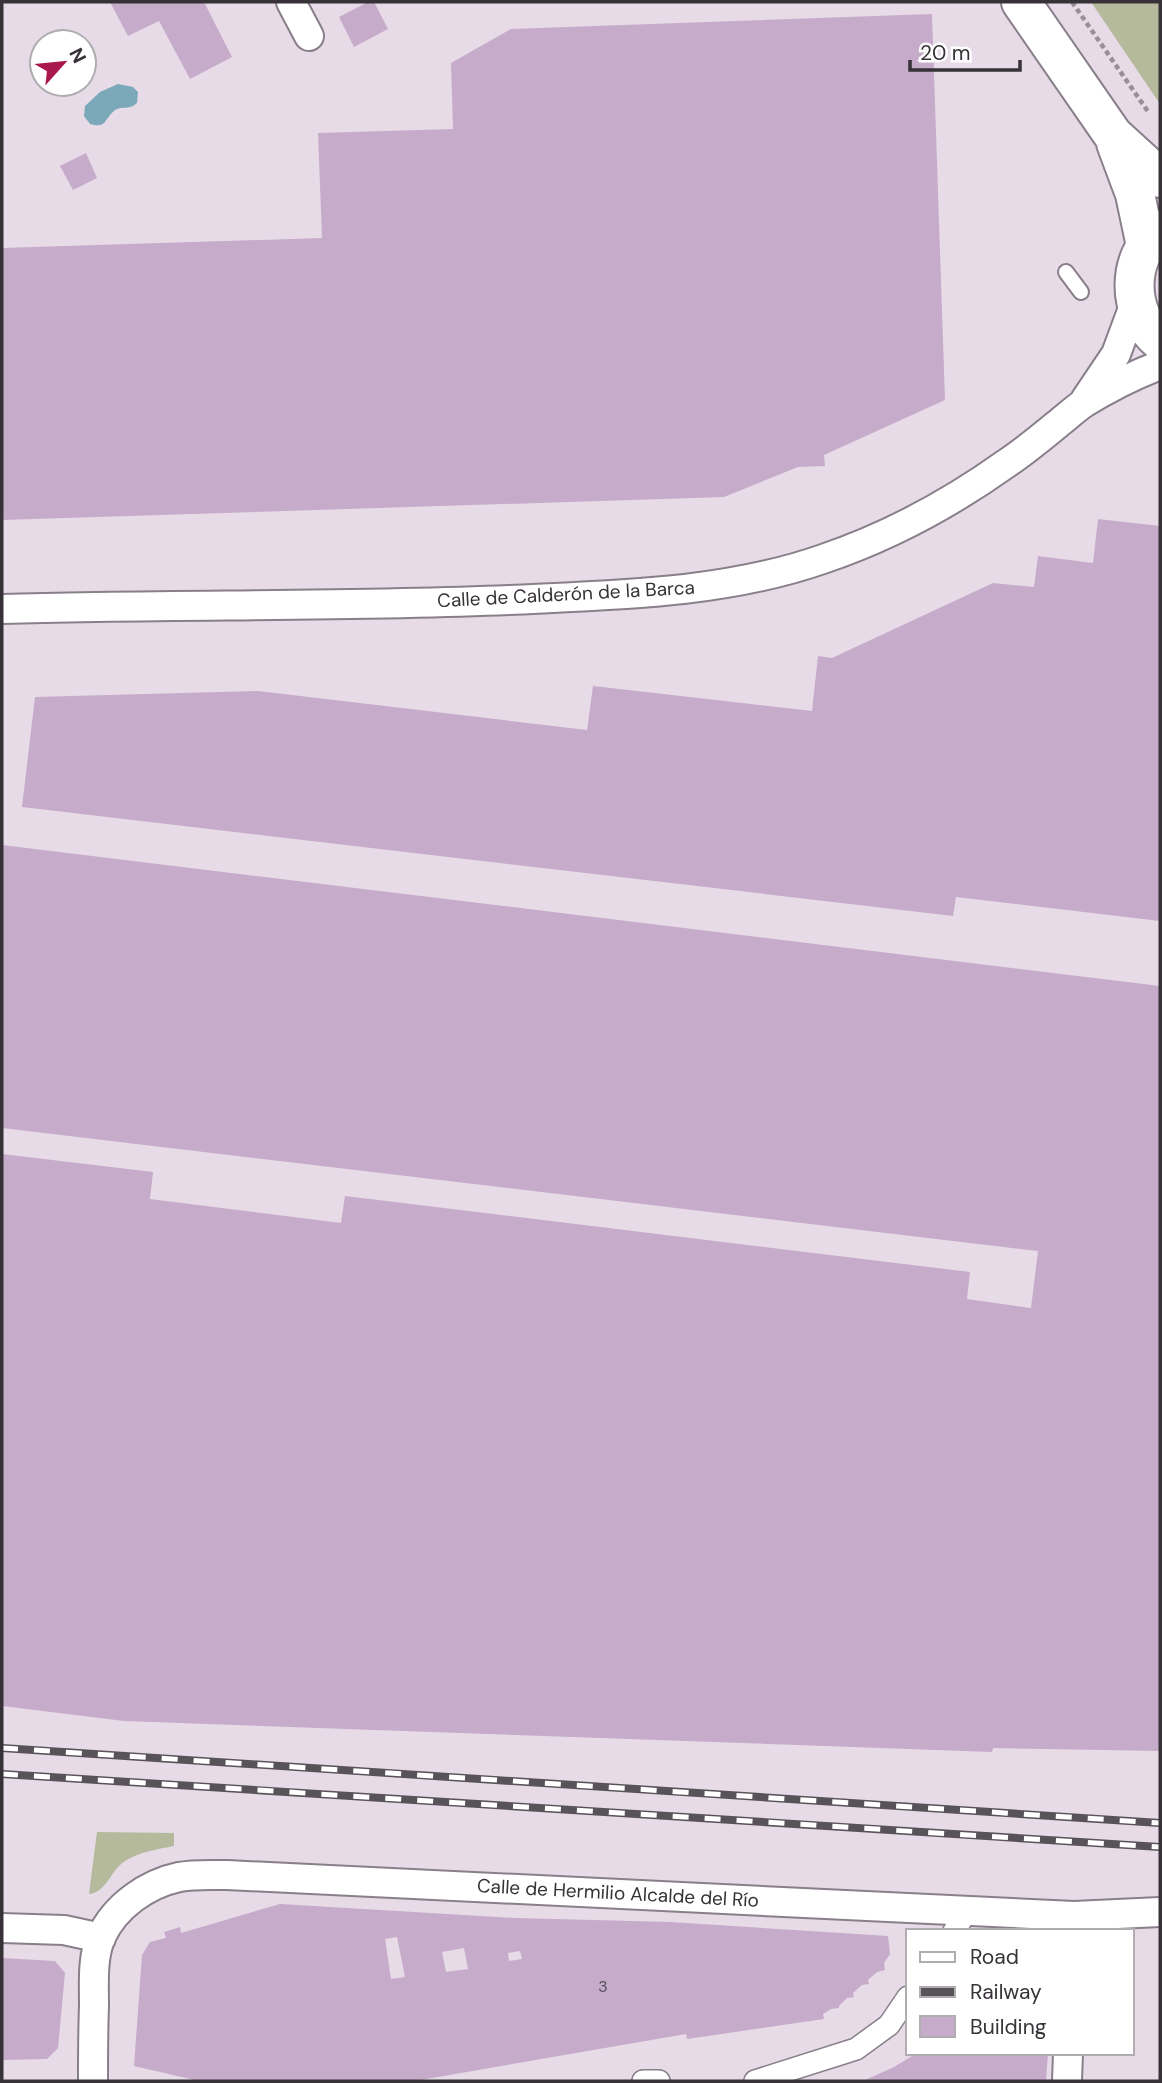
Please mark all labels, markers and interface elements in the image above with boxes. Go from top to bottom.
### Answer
north arrow [28,28,98,98]
scale bar [910,28,1020,72]
text: 20 m [920,39,971,67]
text: N [63,44,92,67]
street label: Calle de Calderón de la Barca [437,575,695,613]
street label: Calle de Hermilio Alcalde del Río [476,1873,760,1913]
legend [906,1929,1134,2055]
text: Road [970,1943,1019,1971]
house number: 3 [598,1976,608,1997]
text: Railway [970,1978,1042,2006]
text: Building [970,2013,1047,2041]

